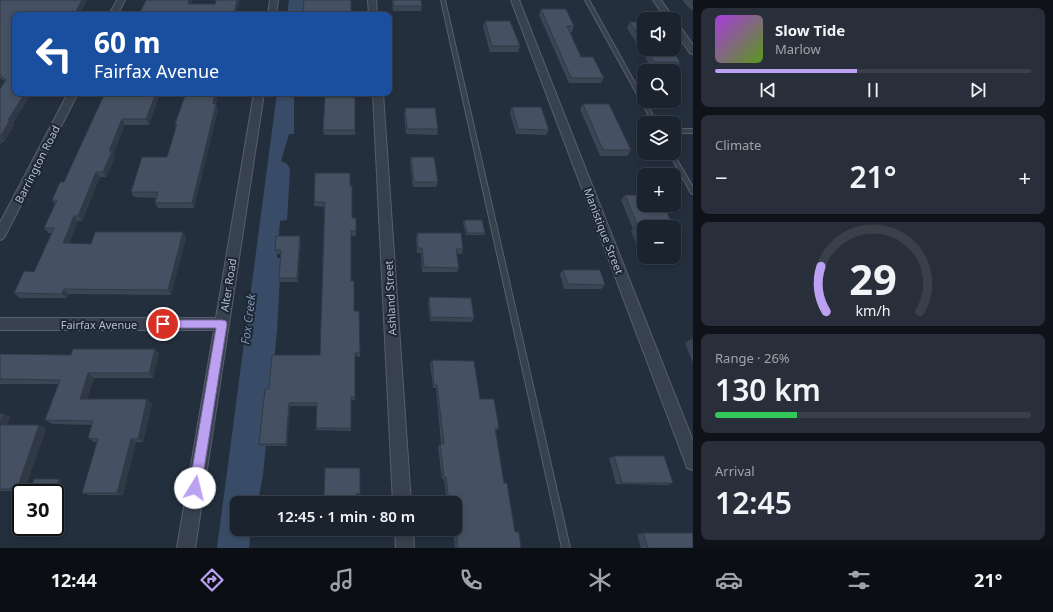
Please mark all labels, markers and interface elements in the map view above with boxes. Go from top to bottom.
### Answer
map controls [637,12,681,264]
button: sound [637,12,681,56]
text: Slow Tide [775,20,845,40]
text: 60 m [94,23,161,61]
icon: left [28,28,80,80]
text: Marlow [775,40,821,58]
text: Fairfax Avenue [94,59,219,83]
button: search [637,64,681,108]
icon: previous [757,79,779,101]
icon: pause [862,79,884,101]
icon: next [967,79,989,101]
button: layers [637,116,681,160]
street label: Barrington Road [11,122,63,206]
text: Climate [715,136,761,154]
text: 21° [849,156,897,197]
text: − [715,162,728,192]
text: + [1018,162,1031,192]
button: + [637,168,681,212]
street label: Manistique Street [581,186,627,276]
button: − [637,220,681,264]
text: 29 [849,251,897,307]
street label: Alter Road [216,257,240,313]
street label: Ashland Street [381,260,399,336]
water label: Fox Creek [236,292,260,345]
text: km/h [855,301,891,320]
pin [146,307,180,341]
icon: arrive [152,313,174,335]
street label: Fairfax Avenue [61,317,137,332]
text: Range · 26% [715,349,790,367]
text: 130 km [715,369,821,410]
text: Arrival [715,462,755,480]
position arrow [174,467,216,509]
text: 12:45 [715,482,792,523]
speed limit sign: 30 [12,484,64,536]
text: 12:45 · 1 min · 80 m [277,506,415,526]
icon: directions [198,566,226,594]
icon: music [328,566,356,594]
icon: phone [457,566,485,594]
icon: climate [586,566,614,594]
icon: car [715,566,743,594]
icon: filters [845,566,873,594]
text: 12:44 [51,568,97,592]
text: 21° [974,568,1002,592]

